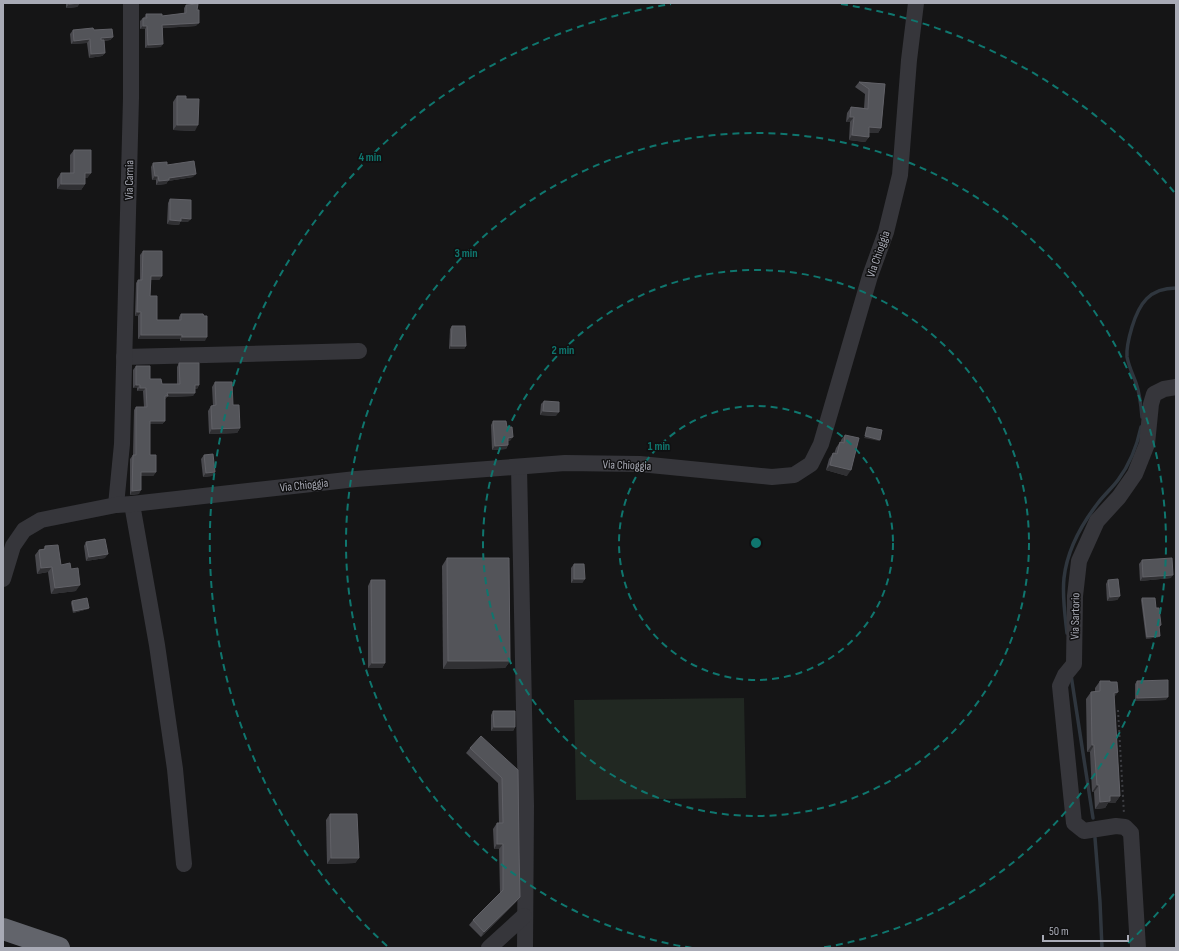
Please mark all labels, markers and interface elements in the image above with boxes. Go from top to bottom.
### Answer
text: 4 min [358,150,382,165]
street label: Via Carnia [122,160,137,200]
street label: Via Chioggia [863,228,894,280]
text: 3 min [455,246,477,261]
text: 2 min [552,343,574,358]
text: 1 min [648,439,670,454]
street label: Via Chioggia [602,457,652,474]
street label: Via Chioggia [279,475,329,496]
centre of rings [749,536,763,550]
street label: Via Sartorio [1068,593,1083,639]
scale bar [1043,917,1128,943]
text: 50 m [1049,924,1069,939]

